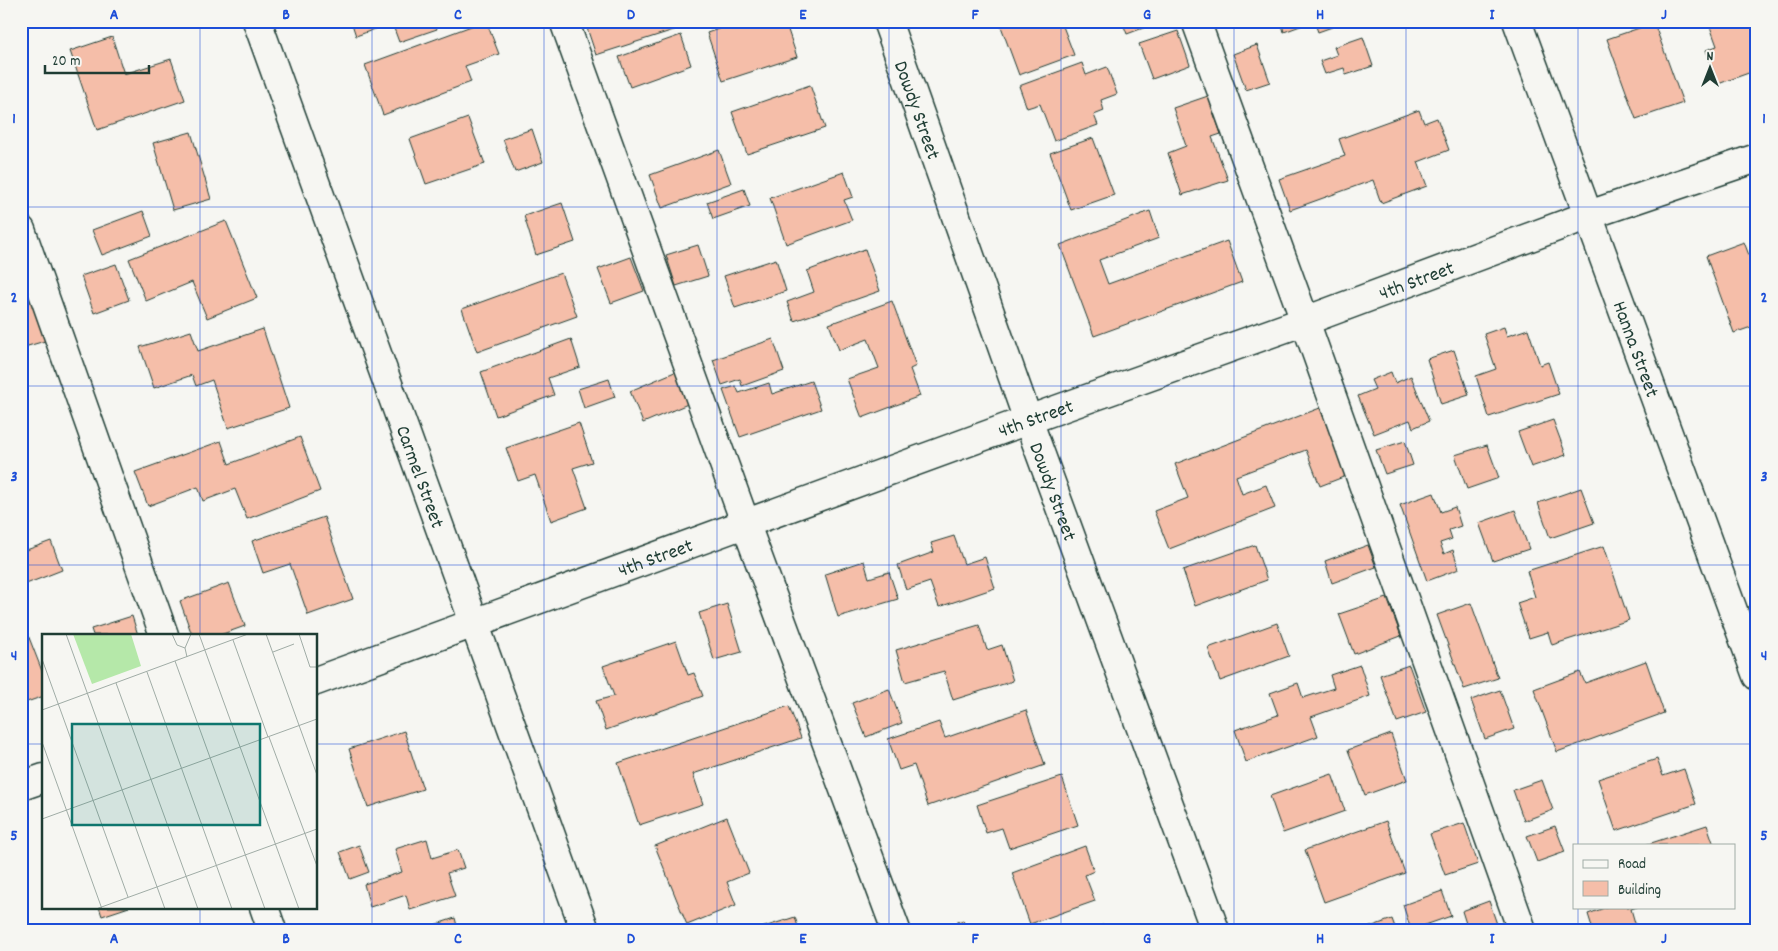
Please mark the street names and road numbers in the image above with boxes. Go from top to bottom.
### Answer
street label: Dowdy Street [885,57,946,164]
street label: 4th Street [1376,256,1459,309]
street label: Hanna Street [1604,298,1665,402]
street label: 4th Street [995,394,1078,447]
street label: Carmel Street [387,422,450,532]
street label: Dowdy Street [1020,439,1082,545]
street label: 4th Street [614,533,697,586]

